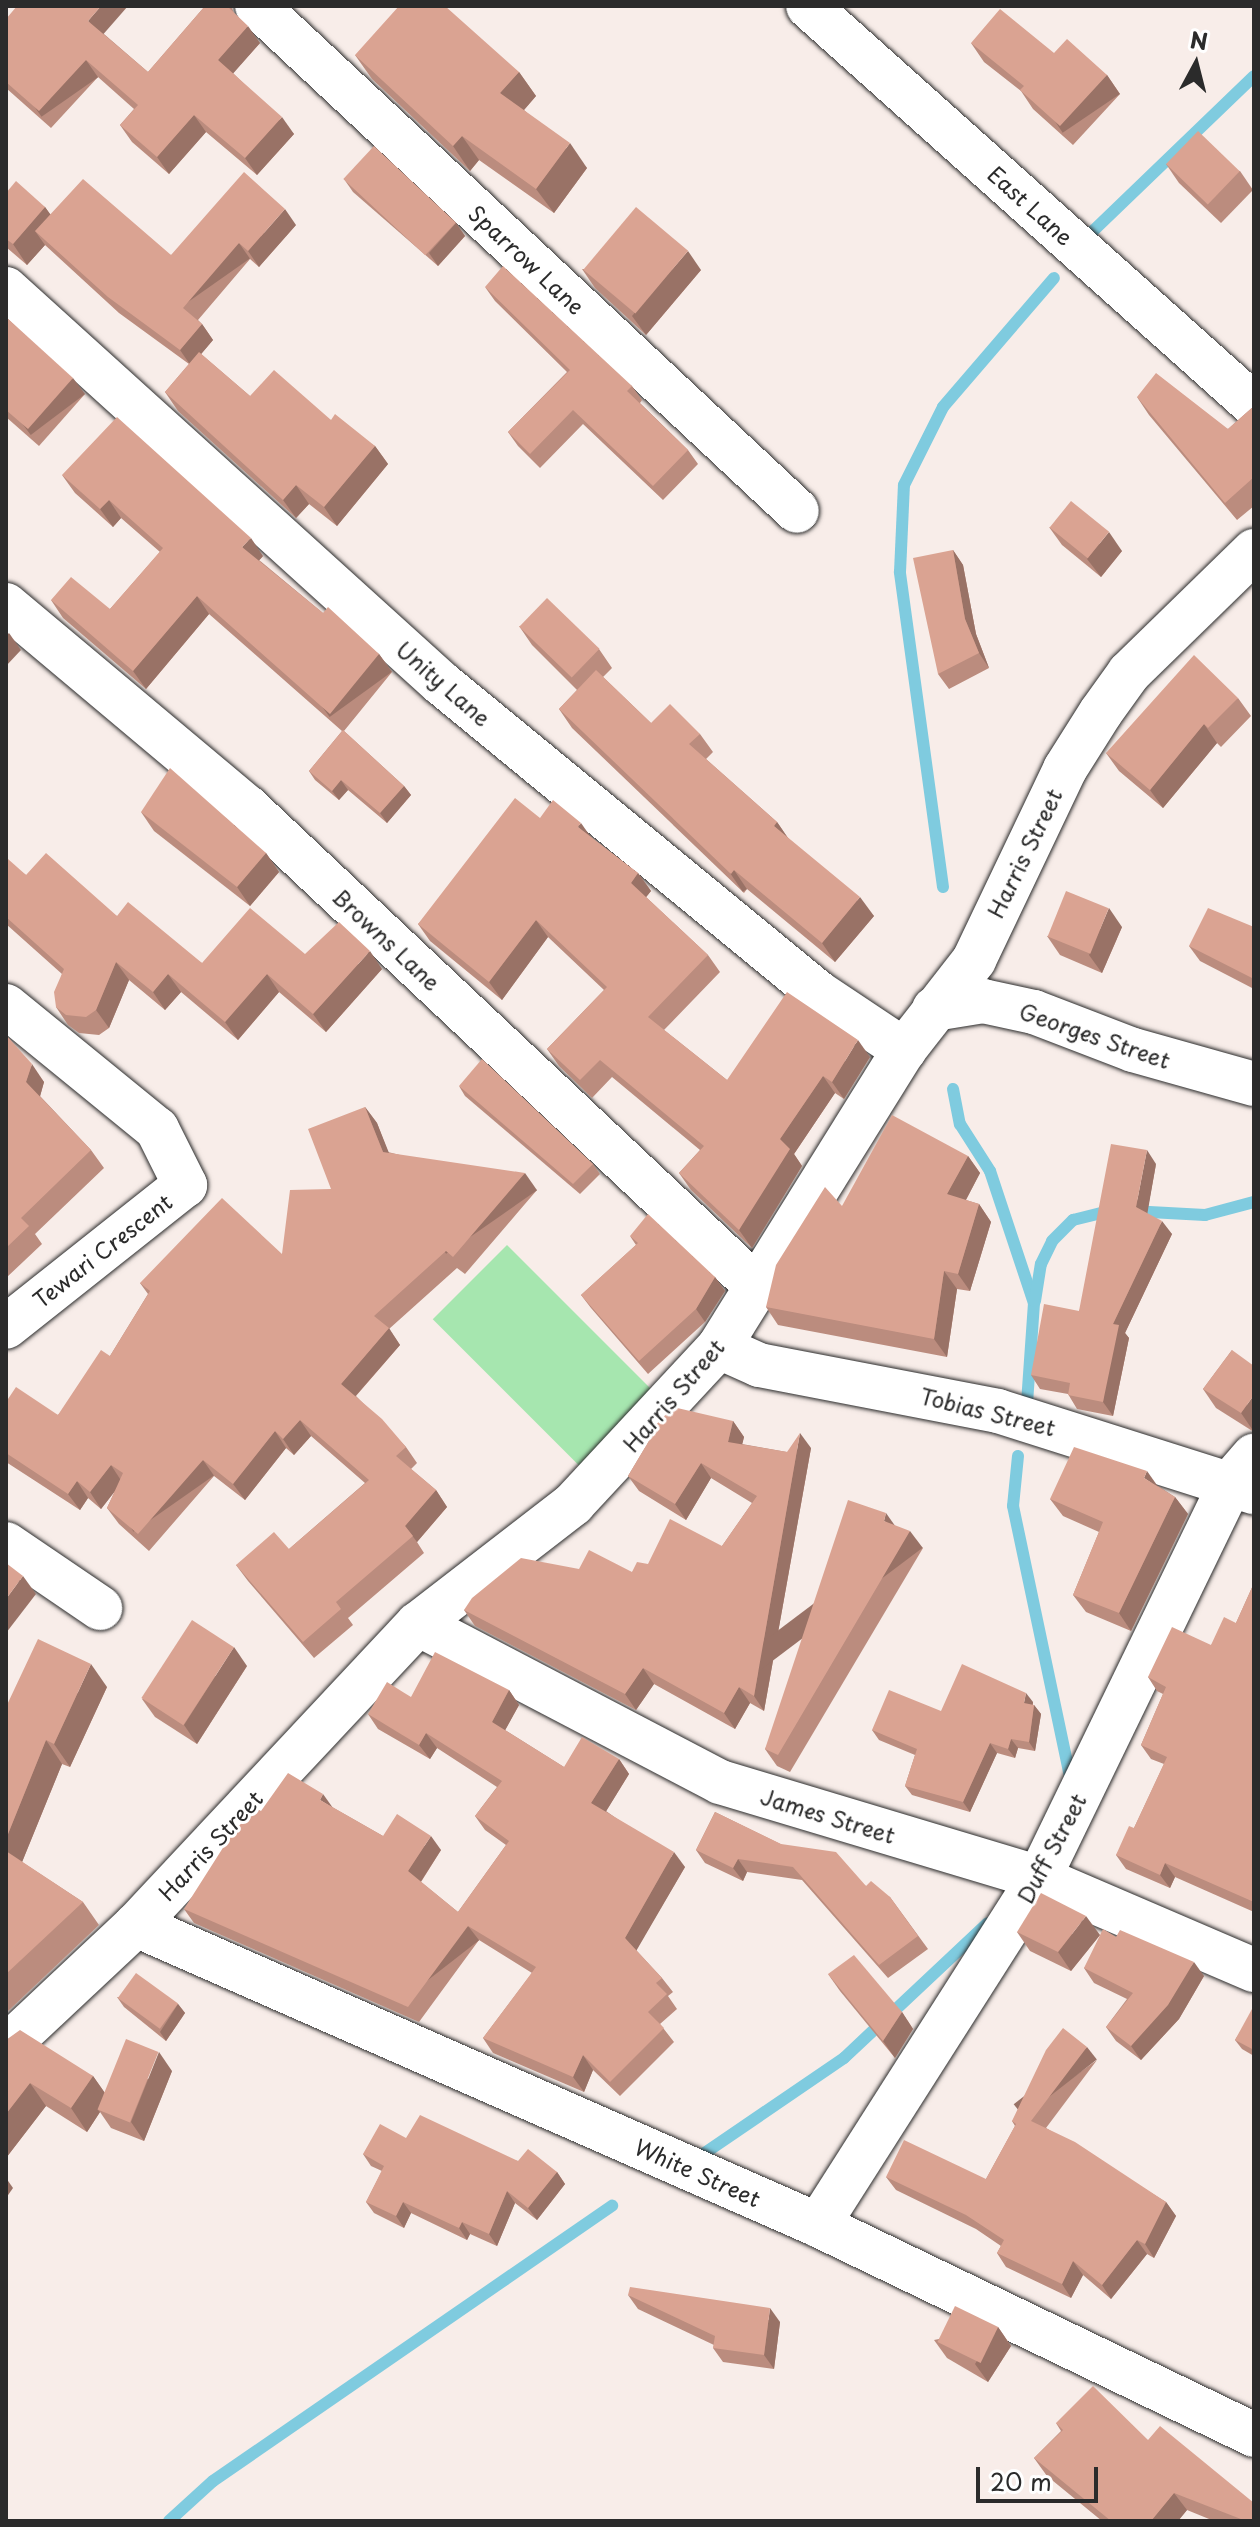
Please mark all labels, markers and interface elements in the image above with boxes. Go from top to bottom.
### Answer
text: N [1188,22,1210,57]
north arrow [1156,24,1236,104]
street label: East Lane [984,160,1078,250]
street label: Sparrow Lane [464,199,590,319]
street label: Unity Lane [391,635,497,731]
street label: Harris Street [981,784,1067,922]
street label: Browns Lane [328,883,446,995]
street label: Georges Street [1016,997,1174,1073]
street label: Tewari Crescent [27,1187,177,1313]
street label: Harris Street [617,1333,729,1457]
street label: Tobias Street [917,1381,1059,1441]
street label: James Street [757,1782,899,1848]
street label: Harris Street [153,1785,267,1905]
street label: Duff Street [1011,1789,1091,1907]
street label: White Street [631,2133,765,2211]
scale bar [980,2451,1102,2501]
text: 20 m [990,2463,1052,2499]

